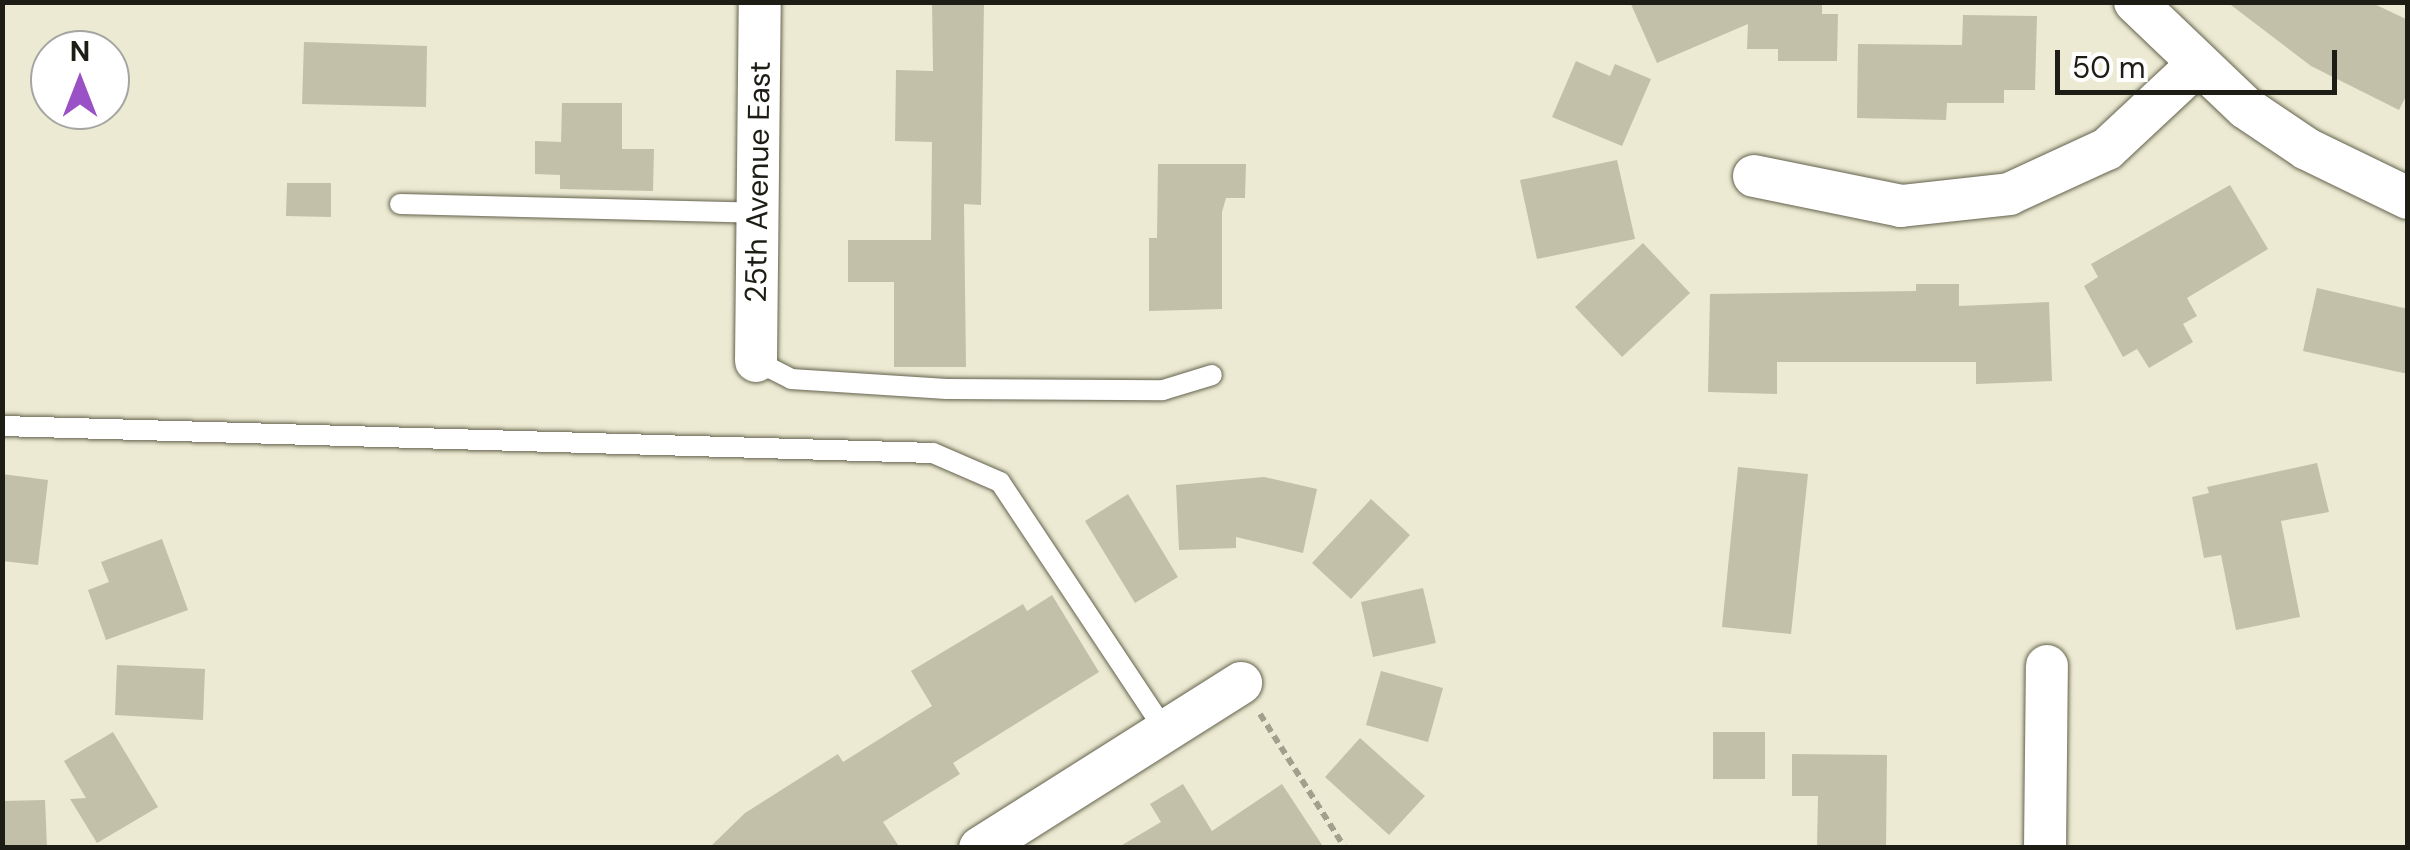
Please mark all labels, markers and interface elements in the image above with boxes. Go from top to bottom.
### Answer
north arrow [30,30,130,130]
scale bar [2060,30,2342,92]
text: N [70,33,90,70]
text: 50 m [2072,48,2146,87]
street label: 25th Avenue East [738,61,778,303]

